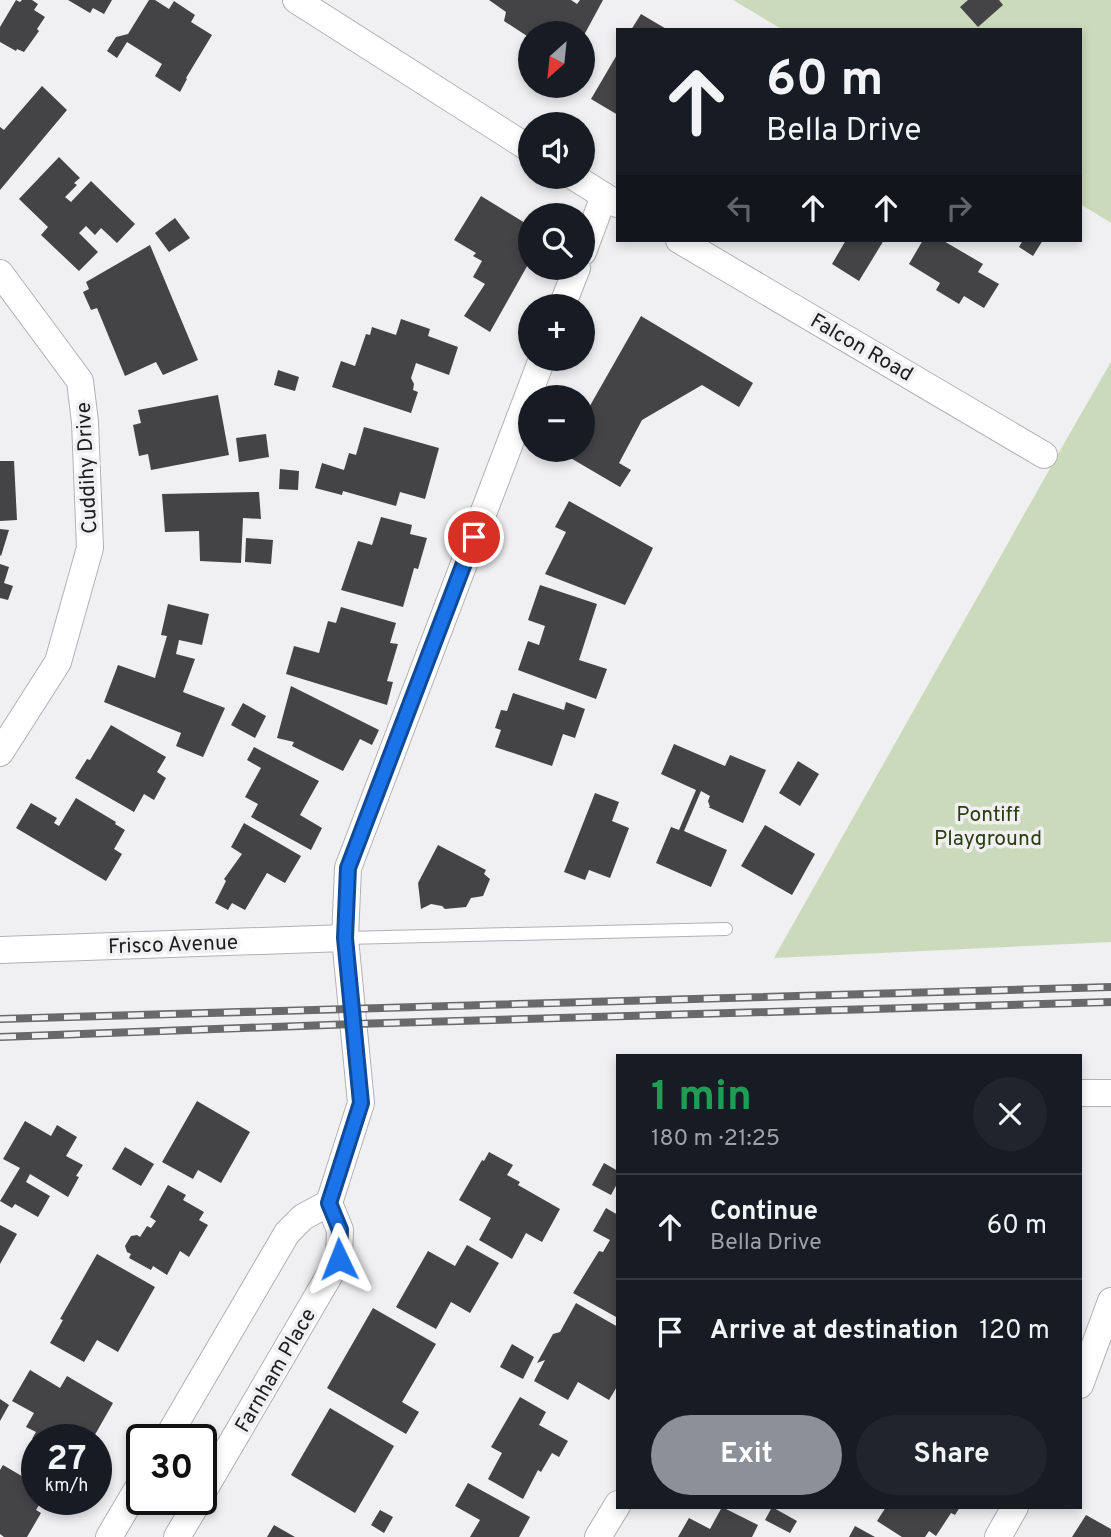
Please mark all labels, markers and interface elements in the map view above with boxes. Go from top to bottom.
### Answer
north arrow [518,21,595,98]
map controls [518,21,595,462]
text: 60 m [766,51,884,113]
icon: ahead [651,56,742,147]
button: sound [518,112,595,189]
text: Bella Drive [766,112,921,152]
icon: left [721,189,759,227]
icon: ahead [794,189,832,227]
icon: ahead [867,189,905,227]
icon: right [940,189,978,227]
button: search [518,203,595,280]
button: + [518,294,595,371]
street label: Falcon Road [805,308,918,389]
button: − [518,385,595,462]
street label: Cuddihy Drive [71,401,104,534]
pin [444,507,504,567]
icon: arrive [455,518,493,556]
park label: Pontiff Playground [934,802,1042,853]
street label: Frisco Avenue [108,930,238,961]
text: 1 min [651,1072,752,1125]
button: close [973,1077,1047,1151]
text: 180 m · 21:25 [651,1125,780,1154]
text: Continue [710,1196,818,1229]
icon: ahead [651,1208,689,1246]
text: 60 m [987,1210,1047,1243]
position arrow [302,1222,376,1296]
text: Bella Drive [710,1229,822,1258]
street label: Farnham Place [230,1304,323,1438]
icon: arrive [651,1313,689,1351]
text: Arrive at destination [710,1315,958,1348]
text: 120 m [979,1315,1050,1348]
button: Exit [651,1415,842,1495]
button: Share [856,1415,1047,1495]
speed limit sign: 30 [126,1424,217,1515]
text: 27 [47,1438,86,1482]
text: km/h [45,1475,88,1498]

